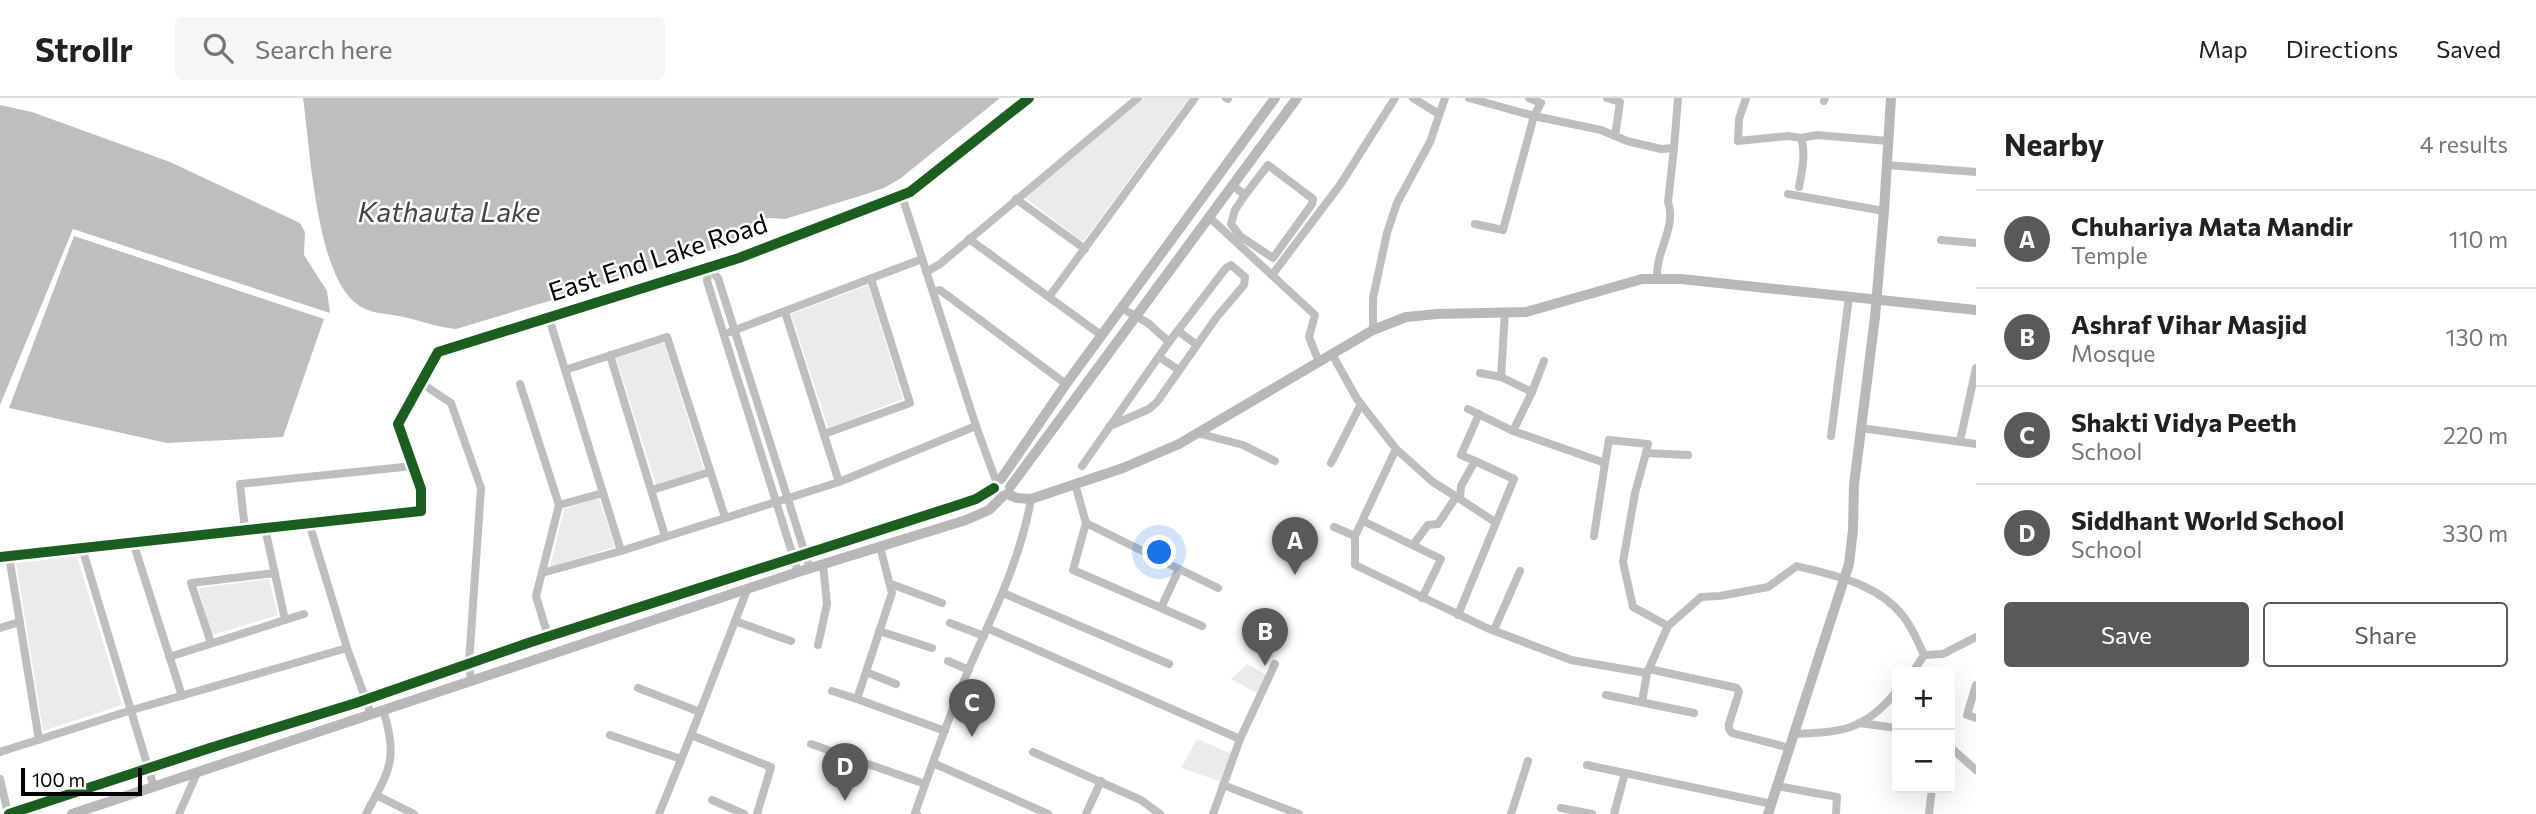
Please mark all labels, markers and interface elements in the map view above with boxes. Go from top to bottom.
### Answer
search box [175,17,665,80]
text: Strollr [35,28,133,69]
icon: search [199,29,237,67]
text: Search here [255,33,392,64]
text: Map [2198,34,2248,63]
text: Directions [2286,34,2398,63]
text: Saved [2436,34,2501,63]
text: Nearby [2004,125,2104,162]
text: 4 results [2420,130,2508,158]
water label: Kathauta Lake [358,194,541,228]
street label: East End Lake Road [544,207,771,307]
text: Chuhariya Mata Mandir [2071,210,2353,241]
text: A [2019,225,2035,253]
text: 110 m [2449,225,2508,253]
text: Temple [2071,241,2148,269]
text: Ashraf Vihar Masjid [2071,308,2307,339]
text: B [2019,323,2035,351]
text: 130 m [2446,323,2508,351]
text: Mosque [2071,339,2155,367]
text: Shakti Vidya Peeth [2071,406,2297,437]
text: C [2019,421,2035,449]
text: 220 m [2443,421,2508,449]
text: School [2071,437,2142,465]
text: Siddhant World School [2071,504,2344,535]
pin: A [1272,517,1318,575]
text: D [2019,519,2035,547]
text: 330 m [2442,519,2508,547]
your location [1142,535,1176,569]
text: School [2071,535,2142,563]
button: Save [2004,602,2249,667]
button: Share [2263,602,2508,667]
pin: B [1242,608,1288,666]
map controls [1892,667,1955,793]
button: + [1892,667,1955,730]
pin: C [949,679,995,737]
button: − [1892,730,1955,793]
pin: D [822,743,868,801]
scale bar [21,765,142,797]
text: 100 m [32,768,85,791]

